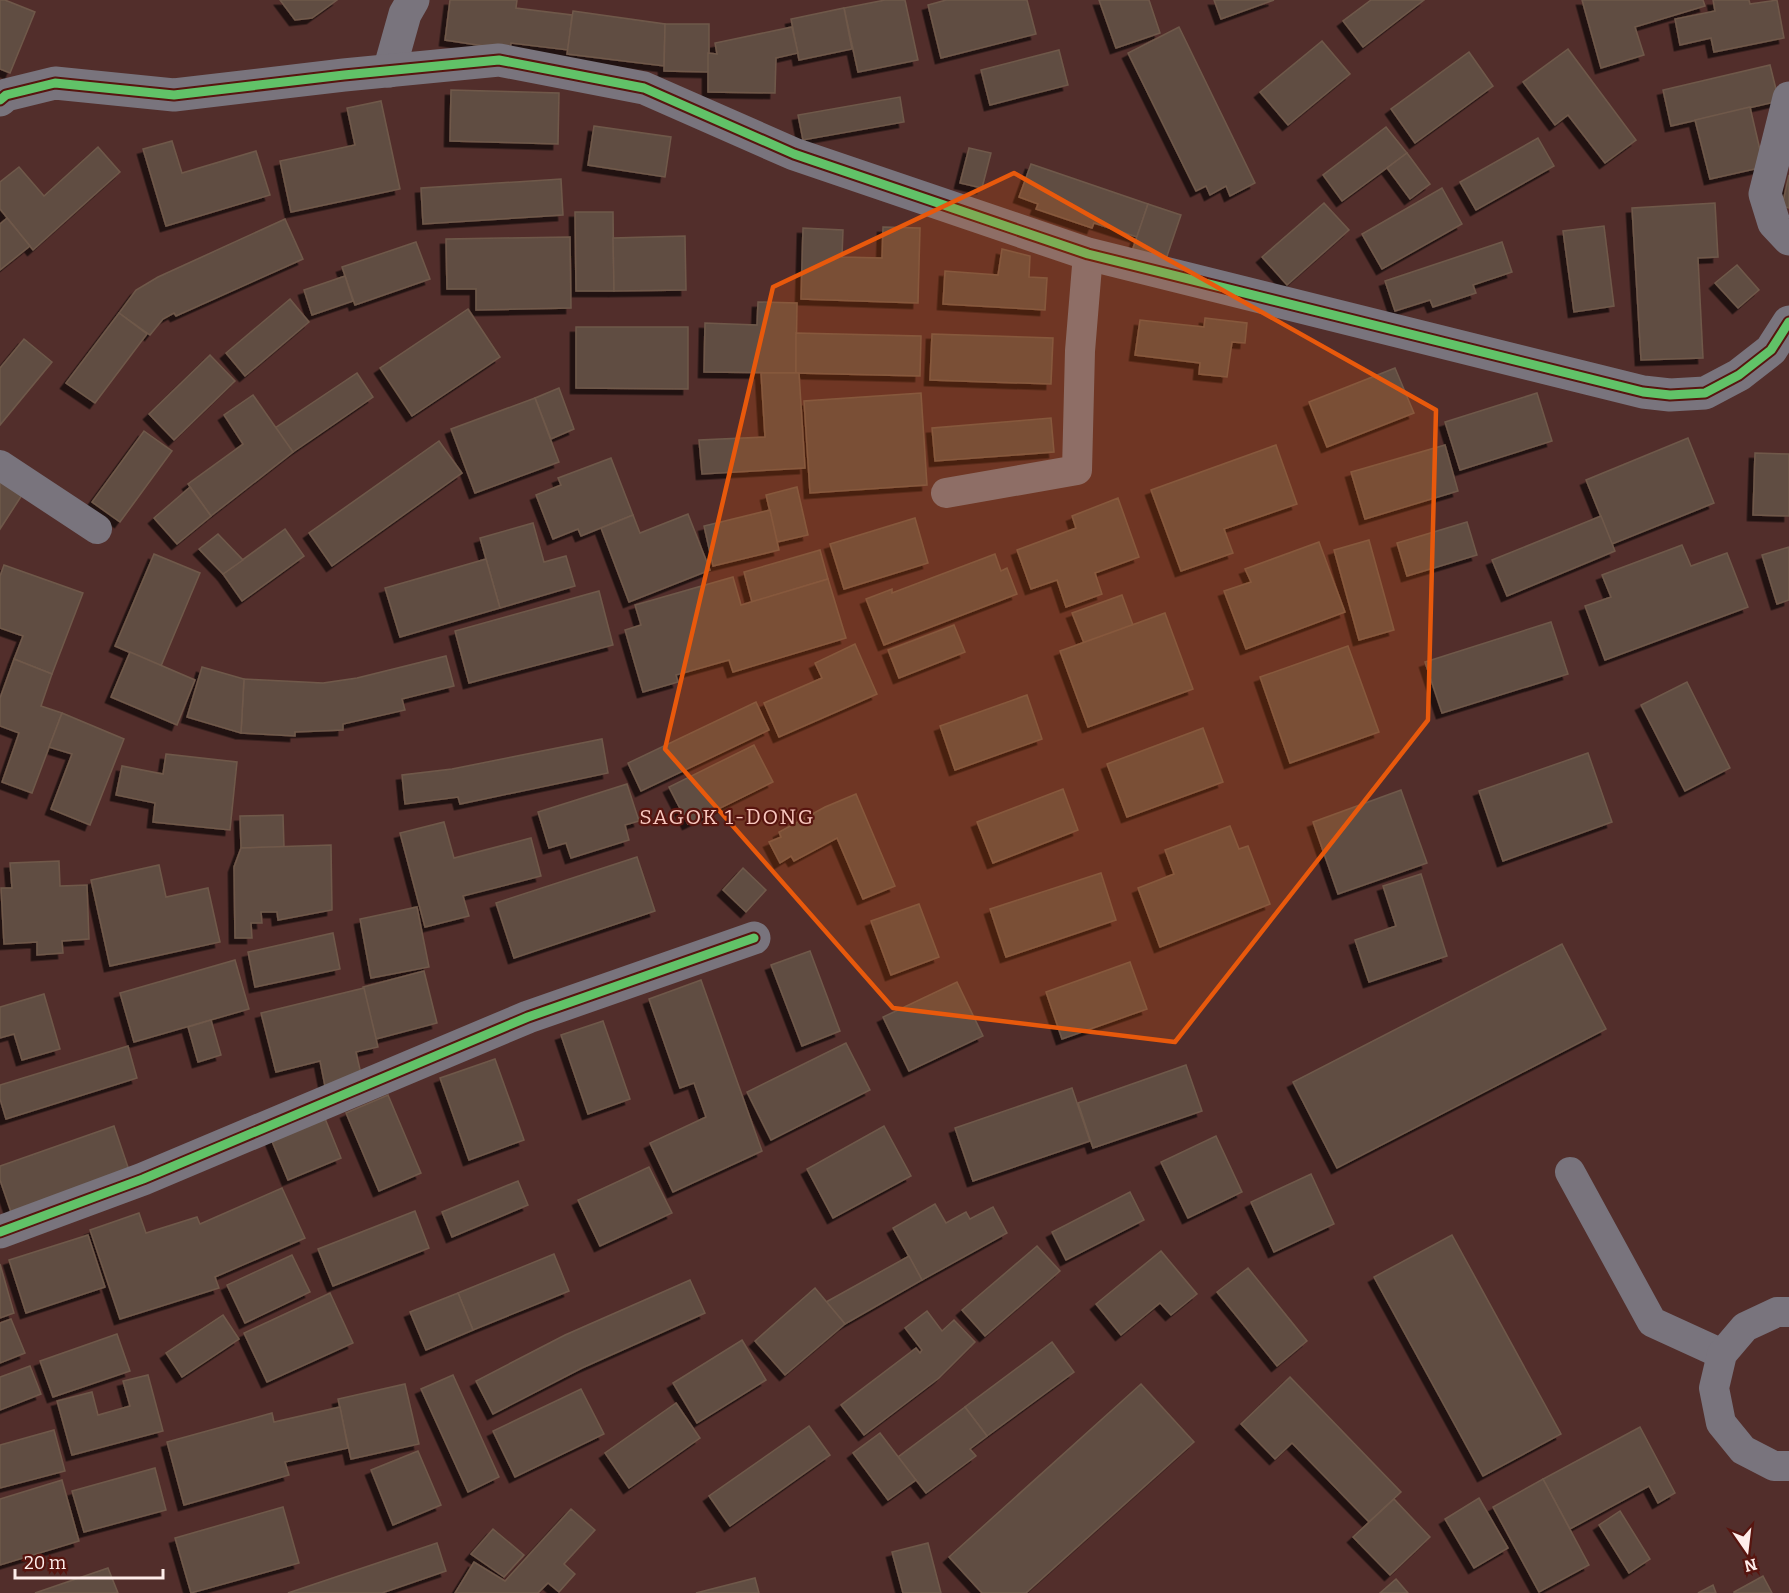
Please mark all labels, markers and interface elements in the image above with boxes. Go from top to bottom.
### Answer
district label: SAGOK 1-DONG [639,804,815,830]
north arrow [1717,1521,1777,1581]
scale bar [15,1542,164,1580]
text: 20 m [24,1552,66,1574]
text: N [1742,1554,1759,1576]

